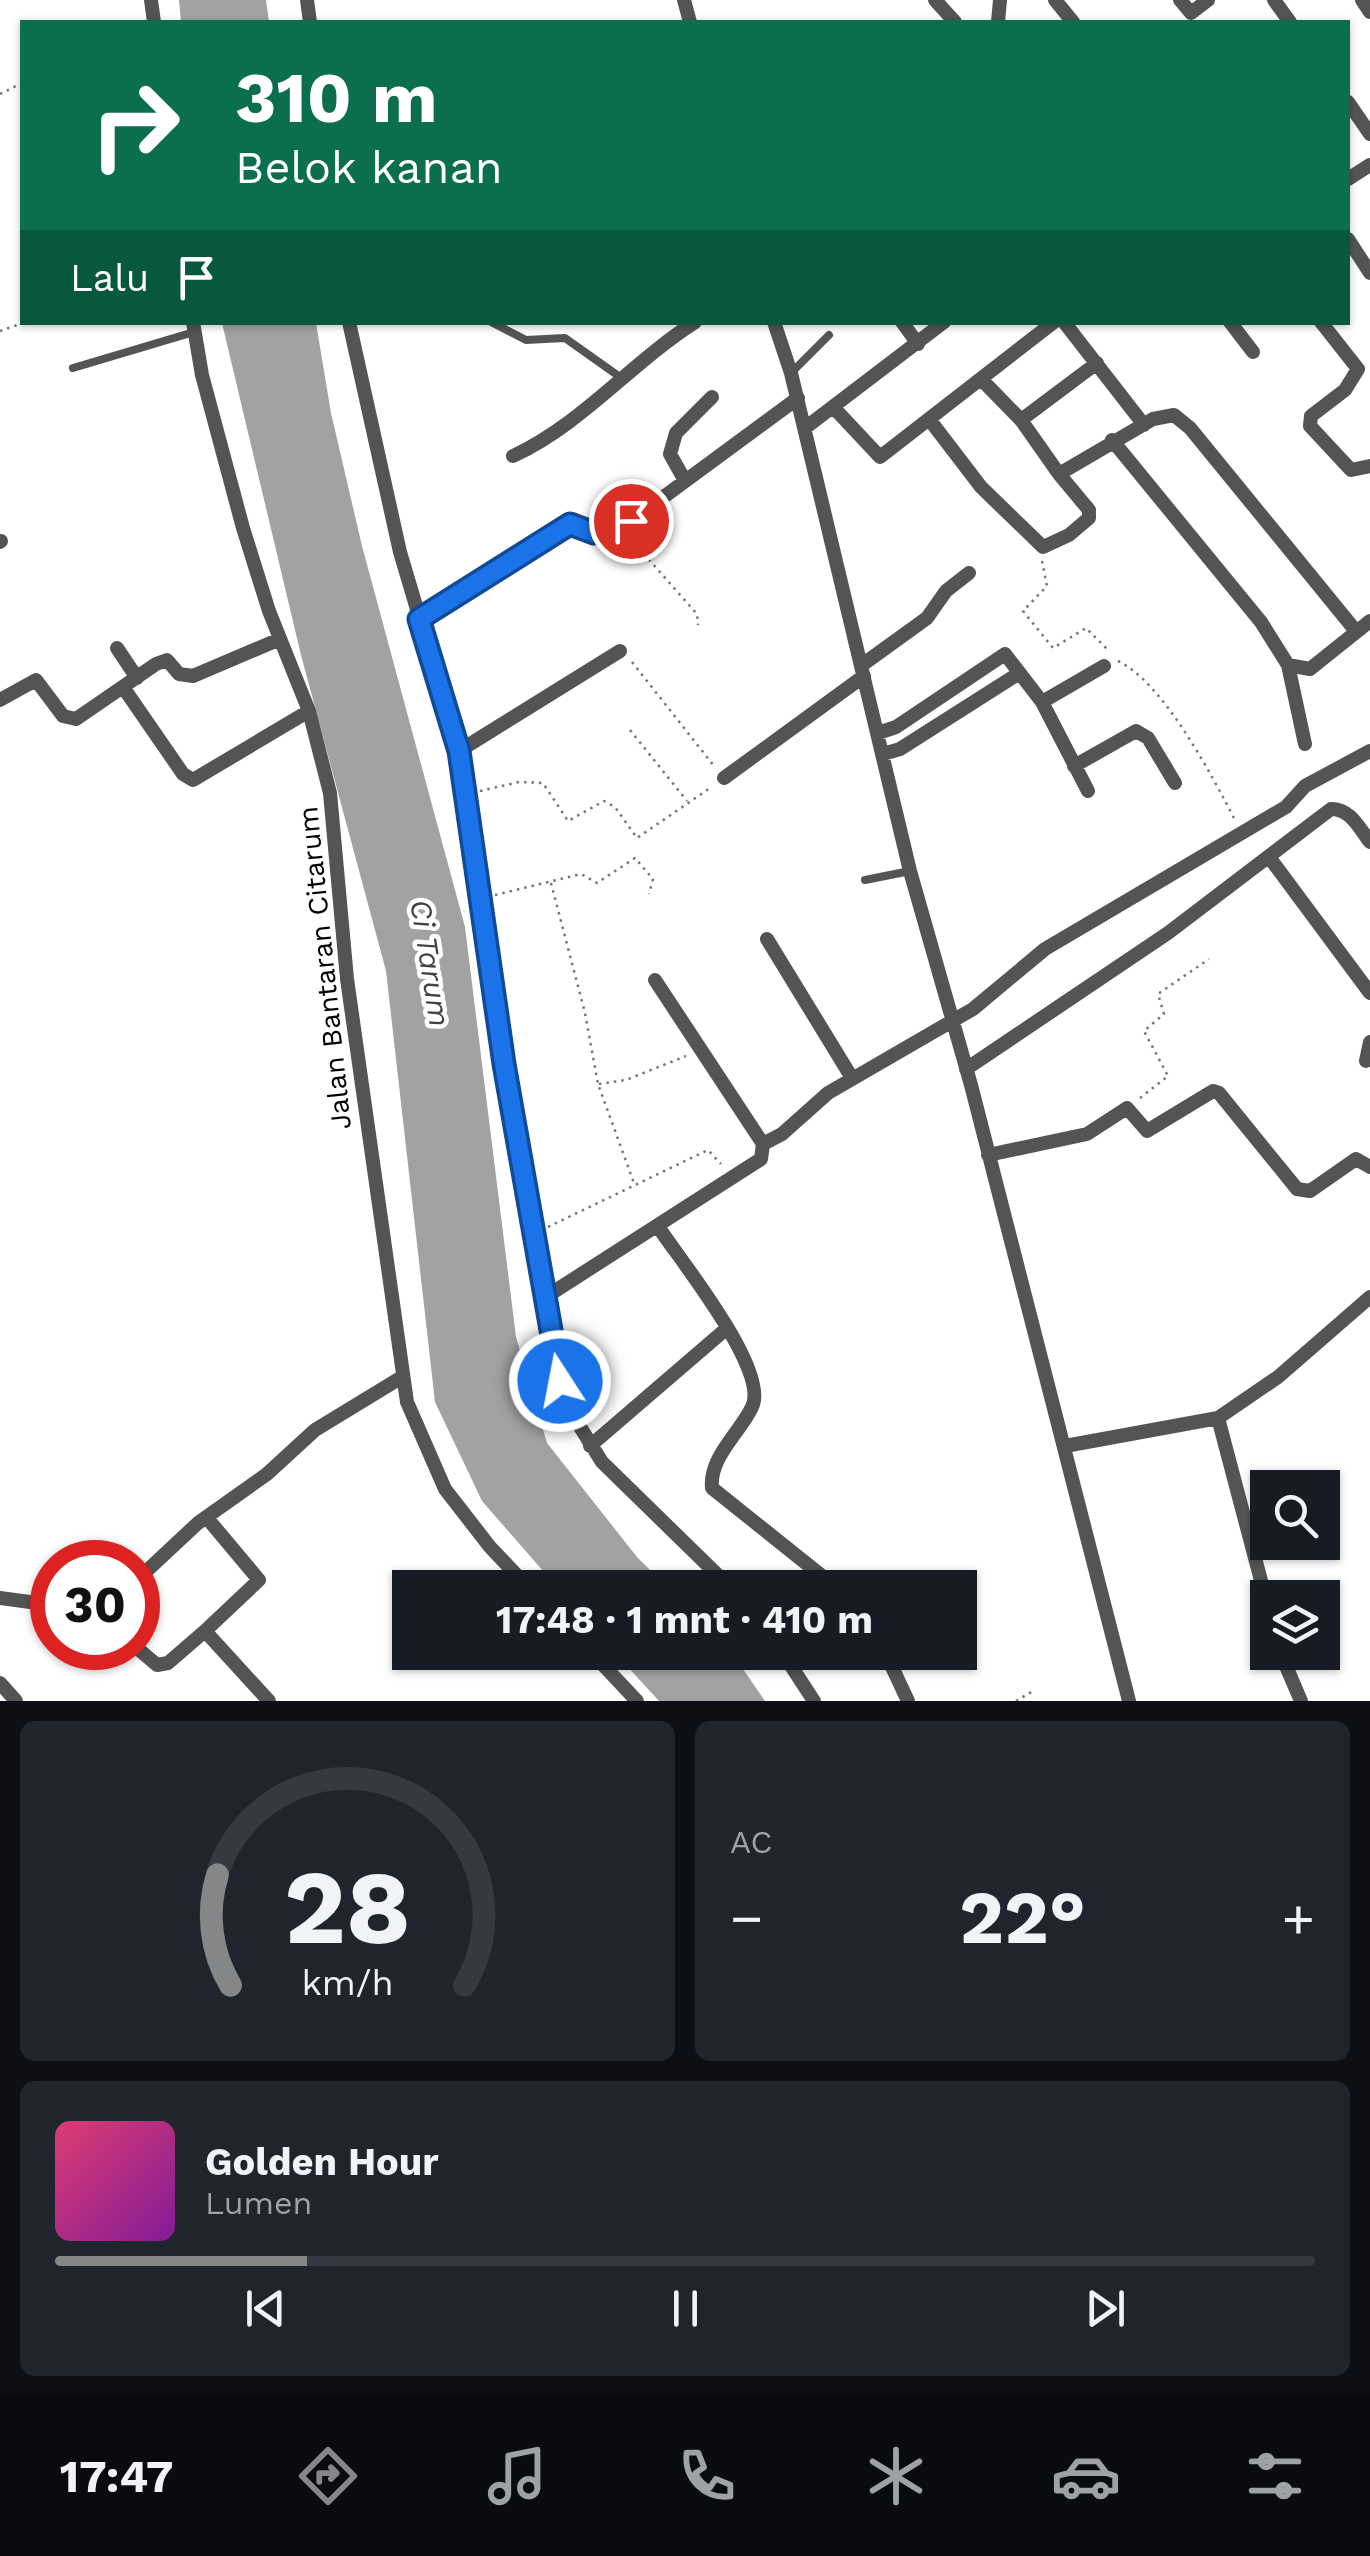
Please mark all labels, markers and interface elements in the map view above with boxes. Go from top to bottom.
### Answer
text: 310 m [235,57,438,139]
icon: right [70,60,200,190]
text: Belok kanan [235,141,503,194]
icon: arrive [169,250,224,305]
text: Lalu [70,256,149,300]
pin [589,479,674,564]
icon: arrive [604,494,659,549]
street label: Jalan Bantaran Citarum [291,805,358,1131]
water label: Ci Tarum [403,897,458,1029]
position arrow [508,1329,612,1433]
map controls [1250,1470,1340,1670]
button: search [1250,1470,1340,1560]
speed limit sign: 30 [30,1540,160,1670]
button: layers [1250,1580,1340,1670]
text: 17:48 · 1 mnt · 410 m [496,1598,873,1642]
text: AC [730,1823,772,1861]
text: 28 [284,1846,411,1968]
text: 22° [959,1873,1086,1961]
text: − [730,1886,763,1950]
text: + [1282,1886,1315,1950]
text: km/h [301,1962,394,2004]
text: Golden Hour [205,2140,439,2184]
text: Lumen [205,2184,312,2222]
icon: previous [238,2281,293,2336]
icon: pause [658,2281,713,2336]
icon: next [1078,2281,1133,2336]
icon: directions [293,2441,363,2511]
icon: music [482,2441,552,2511]
icon: phone [672,2441,742,2511]
icon: climate [861,2441,931,2511]
icon: car [1051,2441,1121,2511]
icon: filters [1240,2441,1310,2511]
text: 17:47 [60,2450,173,2503]

